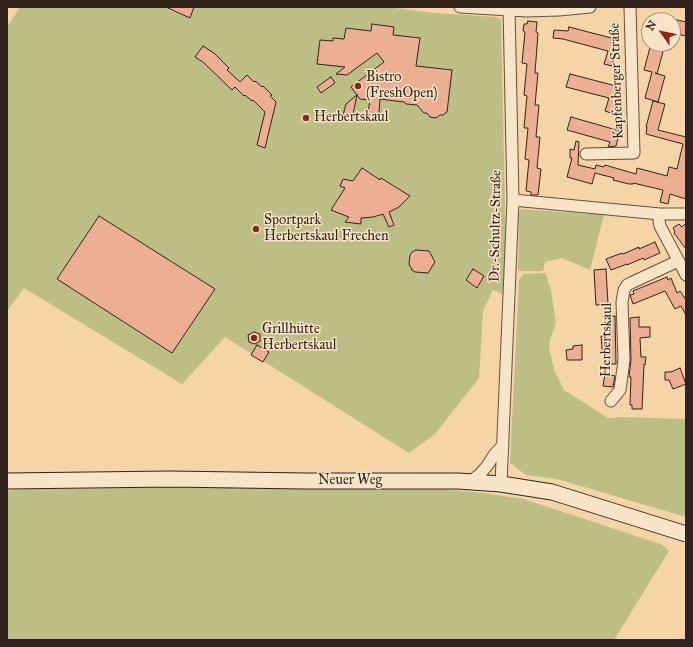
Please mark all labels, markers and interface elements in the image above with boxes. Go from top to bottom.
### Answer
north arrow [641,12,681,52]
text: N [643,18,659,33]
street label: Kapfenberger Straße [607,22,627,140]
place label: Bistro (FreshOpen) [366,70,438,102]
marker: Bistro (FreshOpen) [353,81,363,91]
place label: Herbertskaul [314,110,389,126]
marker: Herbertskaul [301,113,311,123]
street label: Dr.-Schultz-Straße [487,170,505,282]
place label: Sportpark Herbertskaul Frechen [264,213,388,246]
marker: Sportpark Herbertskaul Frechen [251,224,261,234]
street label: Herbertskaul [598,303,616,377]
place label: Grillhütte Herbertskaul [262,322,337,354]
marker: Grillhütte Herbertskaul [249,333,259,343]
street label: Neuer Weg [318,473,382,489]

